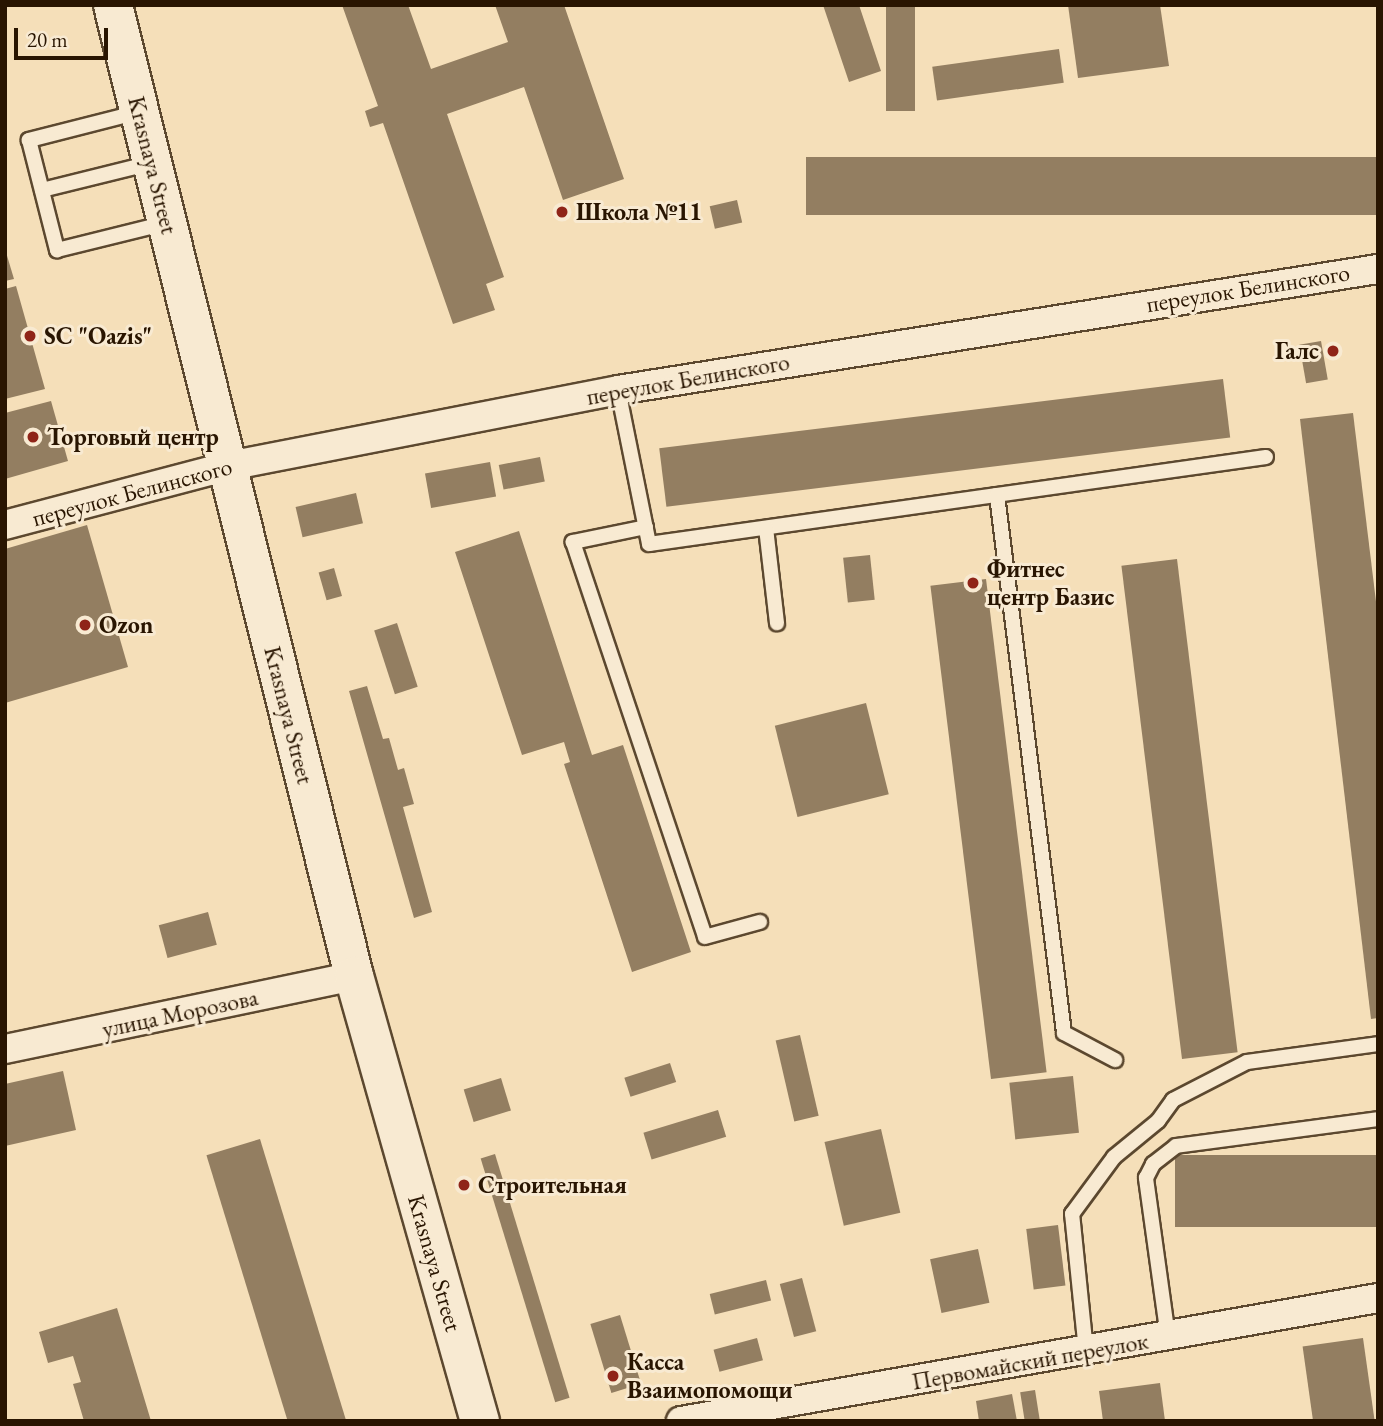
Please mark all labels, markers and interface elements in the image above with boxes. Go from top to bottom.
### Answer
scale bar [18,14,112,58]
text: 20 m [27,26,68,53]
street label: Krasnaya Street [122,93,184,237]
place label: Школа №11 [576,198,702,226]
marker: Школа №11 [554,204,570,220]
street label: переулок Белинского [1144,258,1352,318]
place label: SC "Oazis" [44,322,152,350]
marker: SC "Oazis" [22,328,38,344]
place label: Галс [1275,337,1319,365]
marker: Галс [1325,343,1341,359]
street label: переулок Белинского [584,347,792,411]
place label: Торговый центр [47,423,219,451]
marker: Торговый центр [25,429,41,445]
street label: переулок Белинского [29,451,235,533]
place label: Фитнес центр Базис [987,555,1114,611]
marker: Фитнес центр Базис [965,575,981,591]
place label: Ozon [99,611,153,639]
marker: Ozon [77,617,93,633]
street label: Krasnaya Street [258,643,320,787]
street label: улица Морозова [99,982,261,1044]
place label: Строительная [478,1171,627,1199]
marker: Строительная [456,1177,472,1193]
street label: Krasnaya Street [402,1191,468,1335]
street label: Первомайский переулок [909,1326,1151,1396]
place label: Касса Взаимопомощи [627,1348,793,1404]
marker: Касса Взаимопомощи [605,1368,621,1384]

